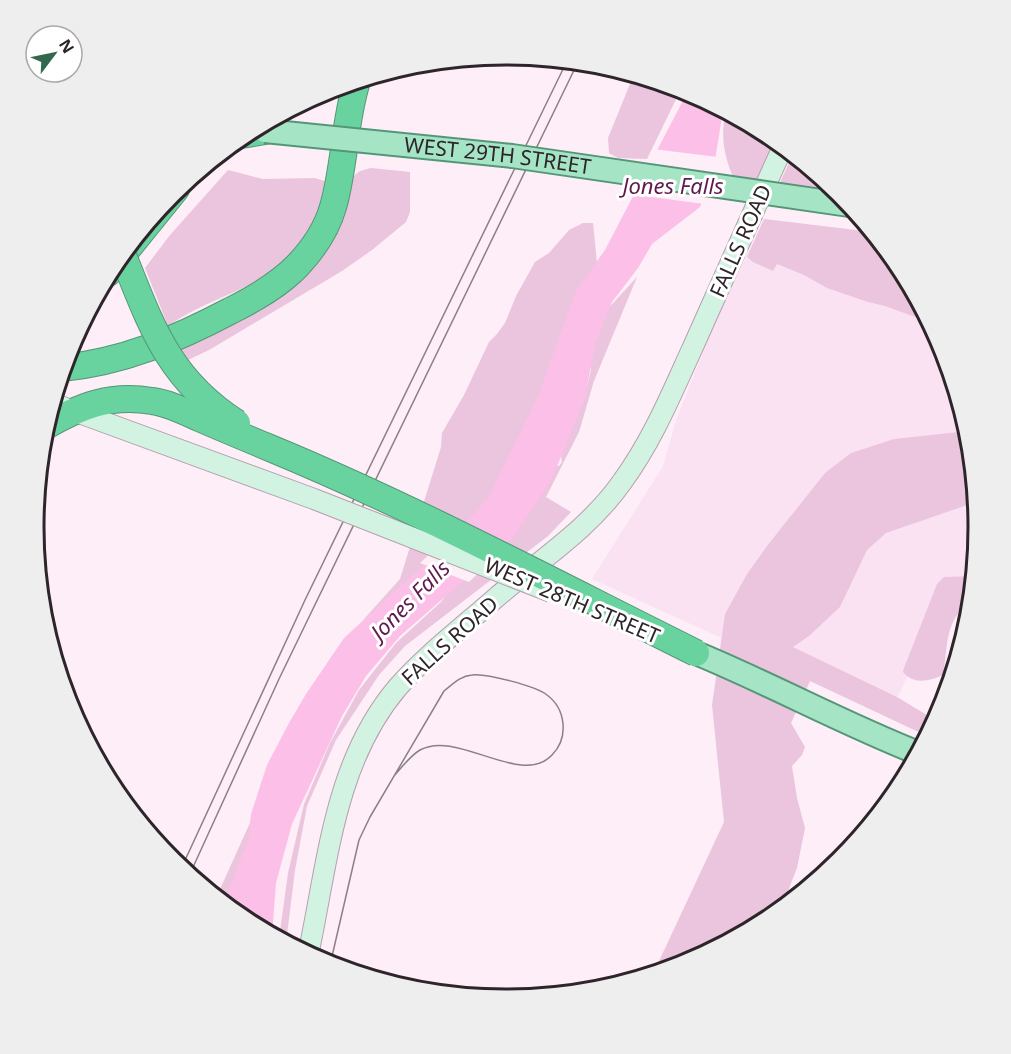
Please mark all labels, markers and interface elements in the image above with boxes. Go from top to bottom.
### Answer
north arrow [24,24,84,84]
text: N [54,35,79,57]
street label: WEST 29TH STREET [403,130,593,180]
water label: Jones Falls [618,170,724,200]
street label: FALLS ROAD [703,180,777,301]
street label: WEST 28TH STREET [480,550,665,650]
water label: Jones Falls [360,553,456,649]
street label: FALLS ROAD [395,589,504,691]

